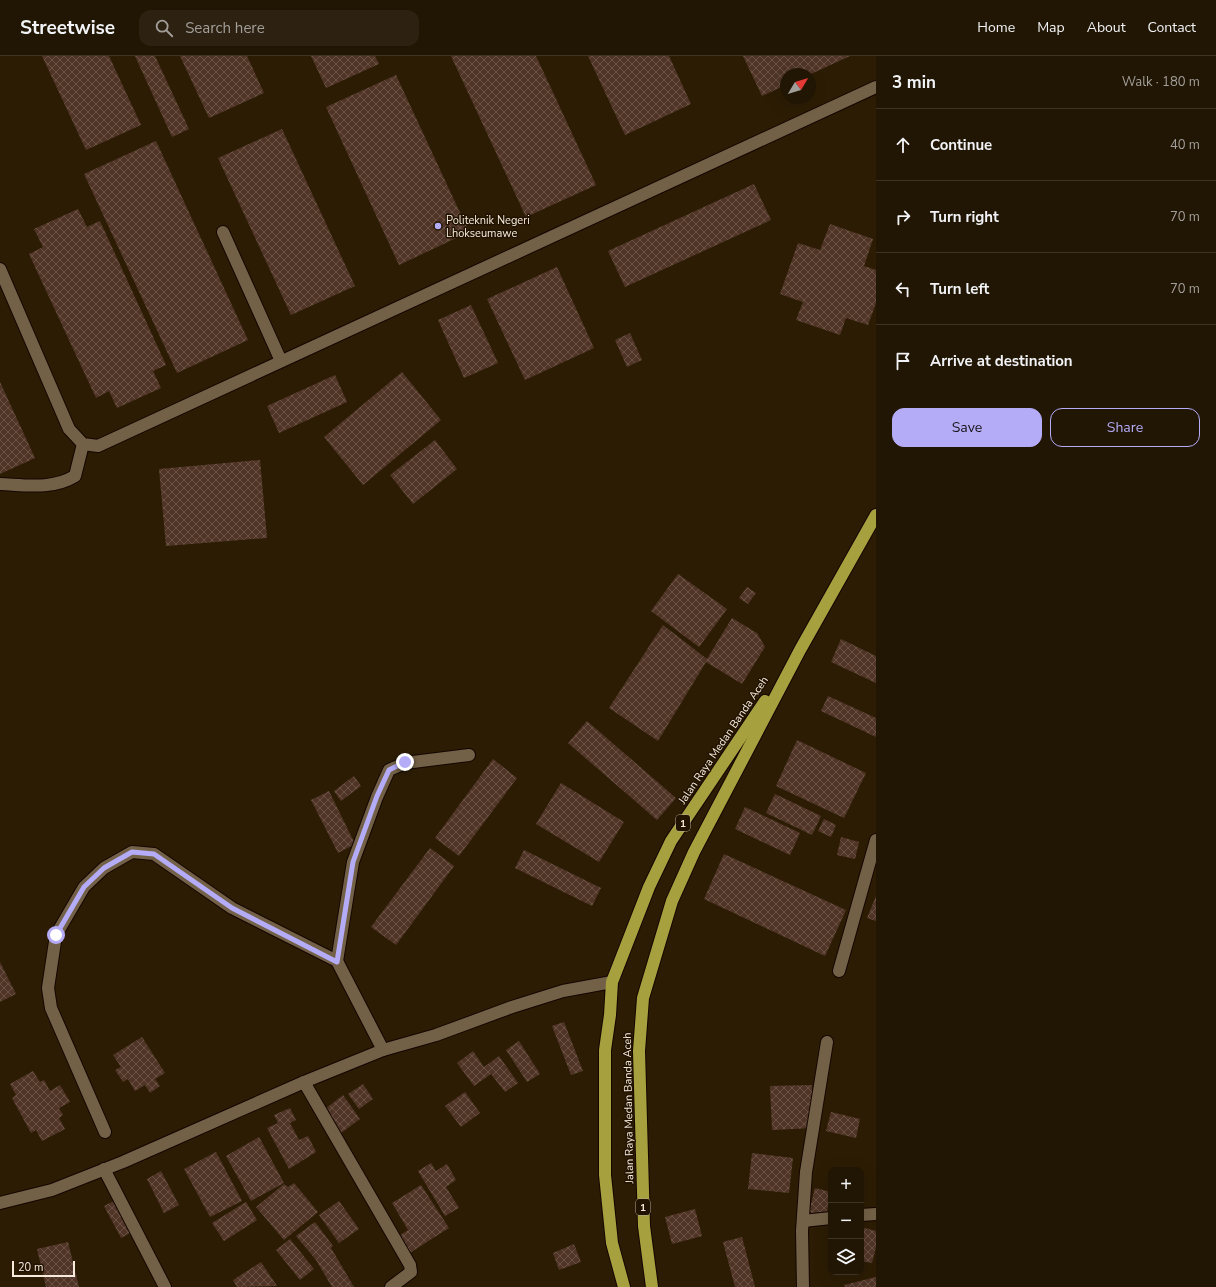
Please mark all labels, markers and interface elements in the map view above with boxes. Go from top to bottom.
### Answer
search box [139,10,419,46]
text: Streetwise [20,15,115,41]
icon: search [153,17,175,39]
text: Search here [185,18,265,38]
text: Home [977,18,1015,37]
text: Map [1037,18,1065,37]
text: About [1087,18,1126,37]
text: Contact [1148,18,1196,37]
north arrow [780,68,816,104]
text: 3 min [892,71,936,94]
text: Walk · 180 m [1122,73,1200,91]
icon: ahead [892,134,914,156]
text: Continue [930,135,992,155]
text: 40 m [1170,136,1200,154]
icon: right [892,206,914,228]
text: Turn right [930,207,999,227]
text: 70 m [1170,208,1200,226]
place label: Politeknik Negeri Lhokseumawe [446,213,530,241]
marker: Politeknik Negeri Lhokseumawe [433,221,443,231]
icon: left [892,278,914,300]
text: Turn left [930,279,989,299]
text: 70 m [1170,280,1200,298]
icon: arrive [892,350,914,372]
text: Arrive at destination [930,351,1073,371]
button: Save [892,408,1042,447]
button: Share [1050,408,1200,447]
street label: Jalan Raya Medan Banda Aceh [674,673,772,808]
route end [396,753,414,771]
road number: 1 [676,815,690,831]
route start [47,926,65,944]
street label: Jalan Raya Medan Banda Aceh [620,1032,637,1185]
map controls [828,1167,864,1275]
button: + [828,1167,864,1203]
road number: 1 [636,1199,650,1215]
button: − [828,1203,864,1239]
button: layers [828,1239,864,1275]
scale bar [12,1259,75,1278]
text: 20 m [18,1260,43,1275]

